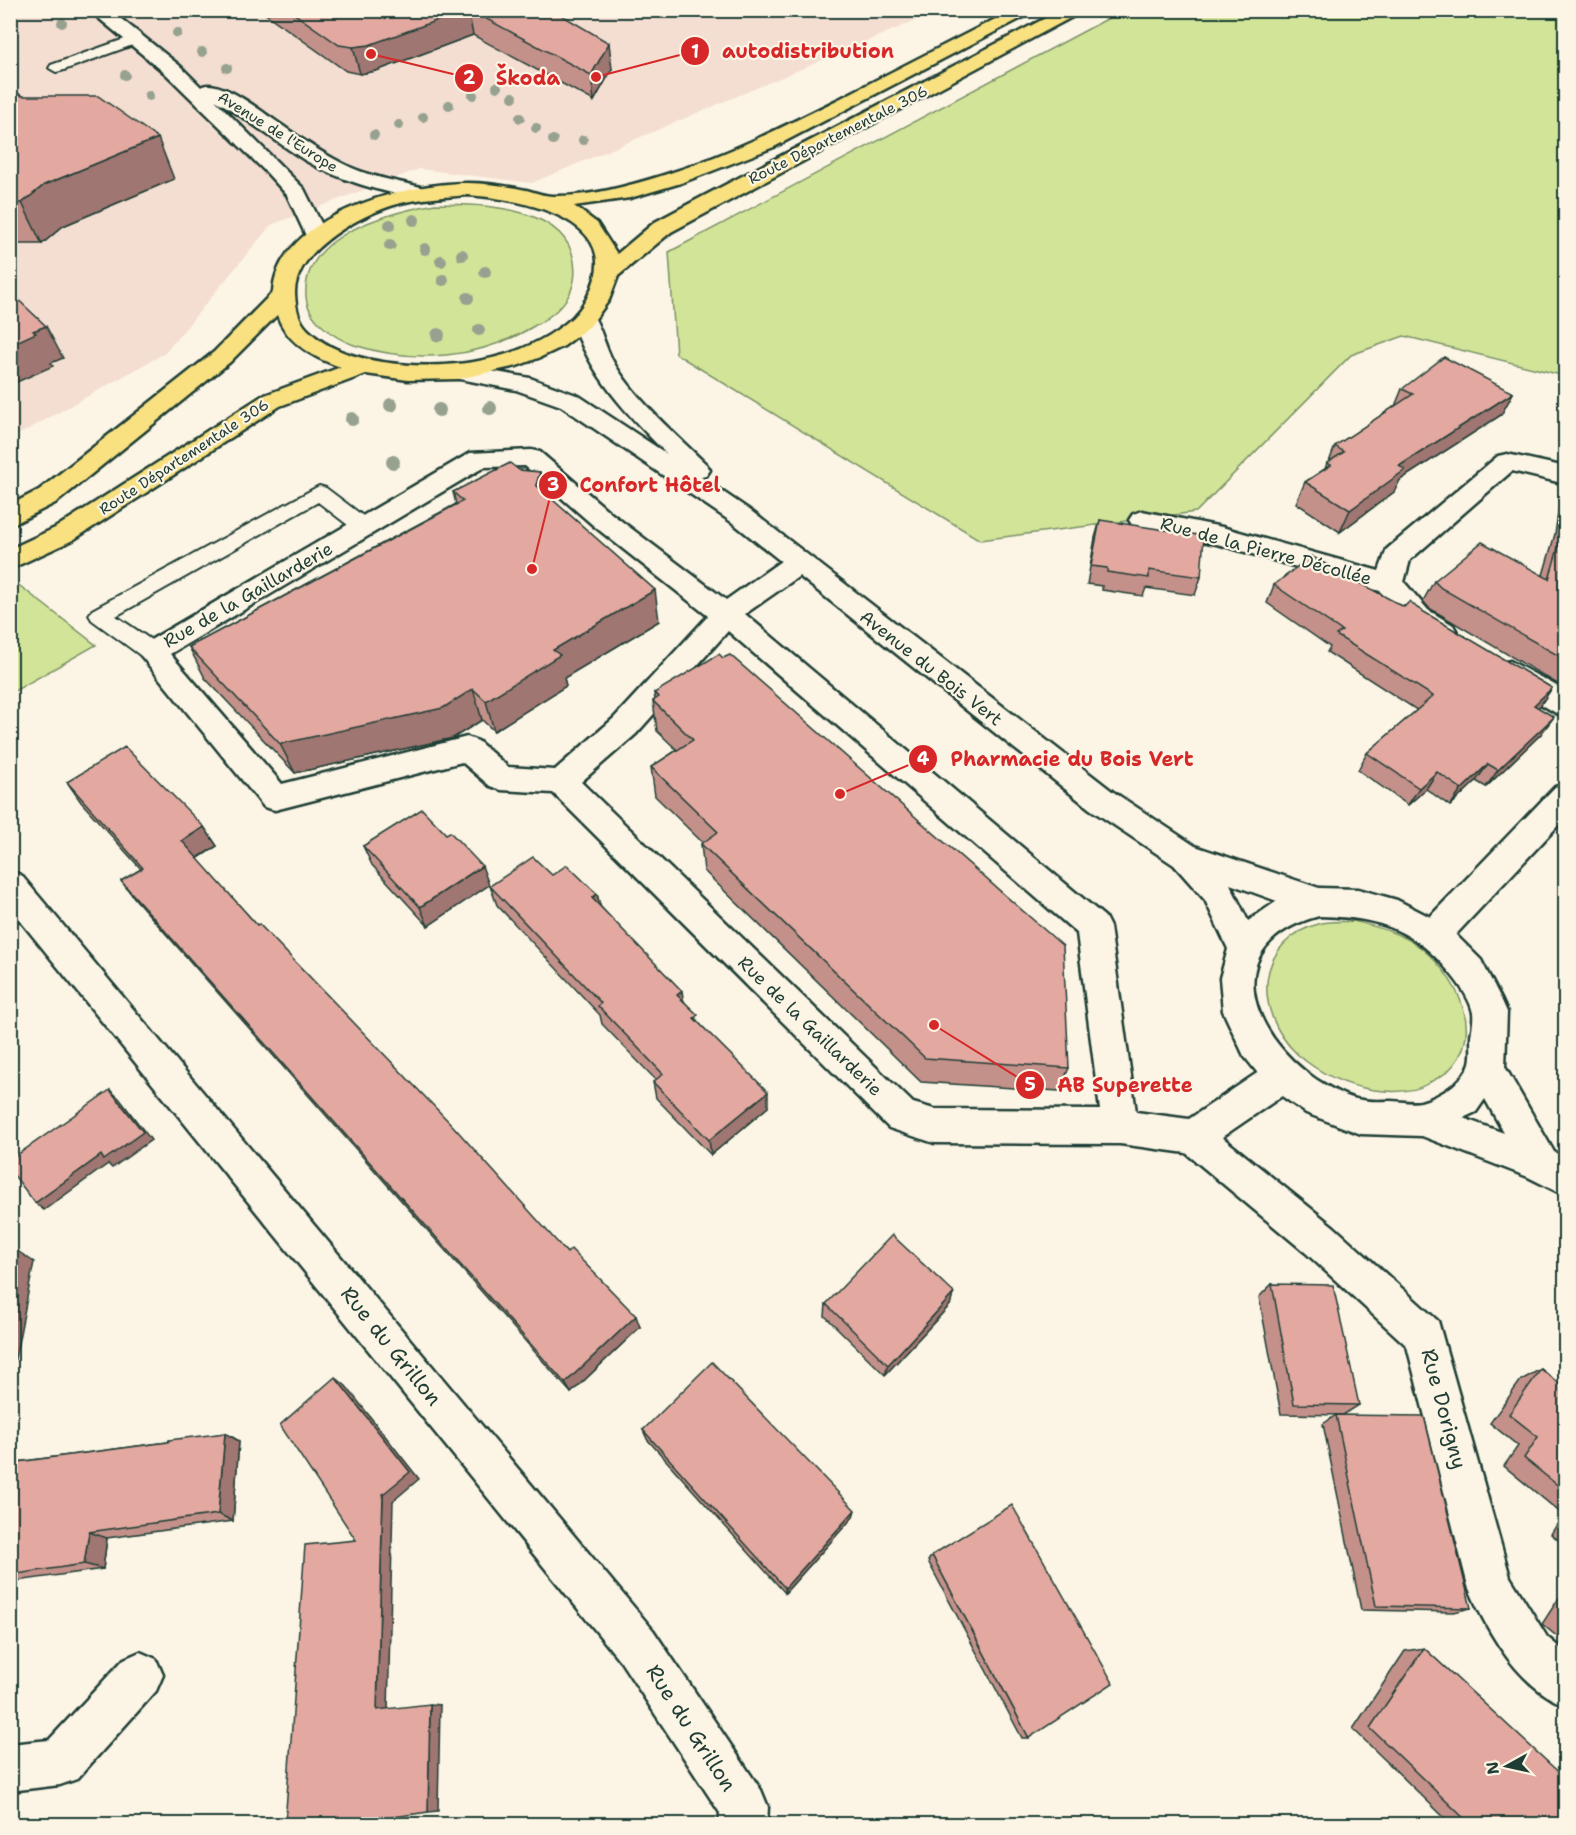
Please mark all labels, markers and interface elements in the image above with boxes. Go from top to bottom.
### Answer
callout: autodistribution [680,32,906,70]
text: autodistribution [722,38,894,64]
text: 1 [691,40,699,64]
callout: Škoda [454,59,572,97]
text: Škoda [496,63,561,91]
text: 2 [463,66,476,90]
street label: Route Départementale 306 [745,81,931,189]
street label: Avenue de l'Europe [214,87,342,177]
street label: Route Départementale 306 [95,394,273,520]
callout: Confort Hôtel [538,466,733,504]
text: Confort Hôtel [579,472,721,498]
text: 3 [547,473,559,497]
street label: Rue de la Pierre Décollée [1158,511,1374,591]
street label: Rue de la Gaillarderie [159,537,337,653]
street label: Avenue du Bois Vert [855,605,1007,731]
callout: Pharmacie du Bois Vert [908,740,1205,778]
text: Pharmacie du Bois Vert [951,746,1194,772]
text: 4 [917,747,930,771]
street label: Rue de la Gaillarderie [733,951,887,1101]
callout: AB Superette [1015,1066,1205,1104]
text: AB Superette [1057,1072,1193,1098]
text: 5 [1024,1073,1036,1097]
street label: Rue du Grillon [334,1280,448,1412]
street label: Rue Dorigny [1414,1346,1474,1472]
street label: Rue du Grillon [640,1659,743,1797]
north arrow [1477,1736,1537,1796]
text: N [1481,1760,1504,1776]

